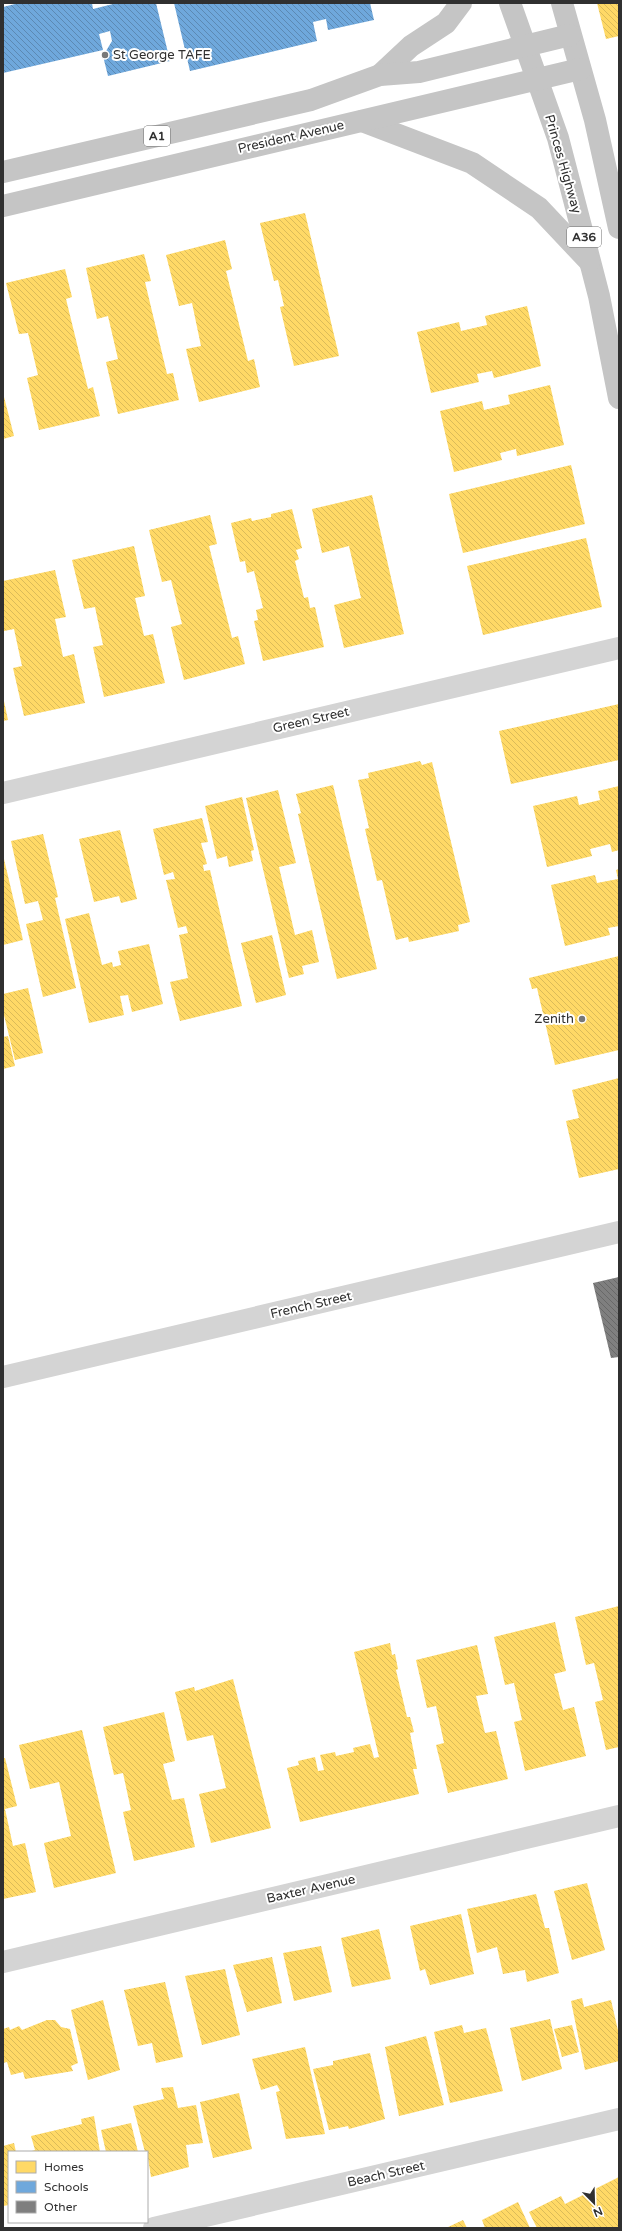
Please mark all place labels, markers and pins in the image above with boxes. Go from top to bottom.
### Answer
place label: St George TAFE [113,47,211,63]
marker: St George TAFE [100,50,110,60]
place label: Zenith [534,1011,574,1027]
marker: Zenith [577,1014,587,1024]

